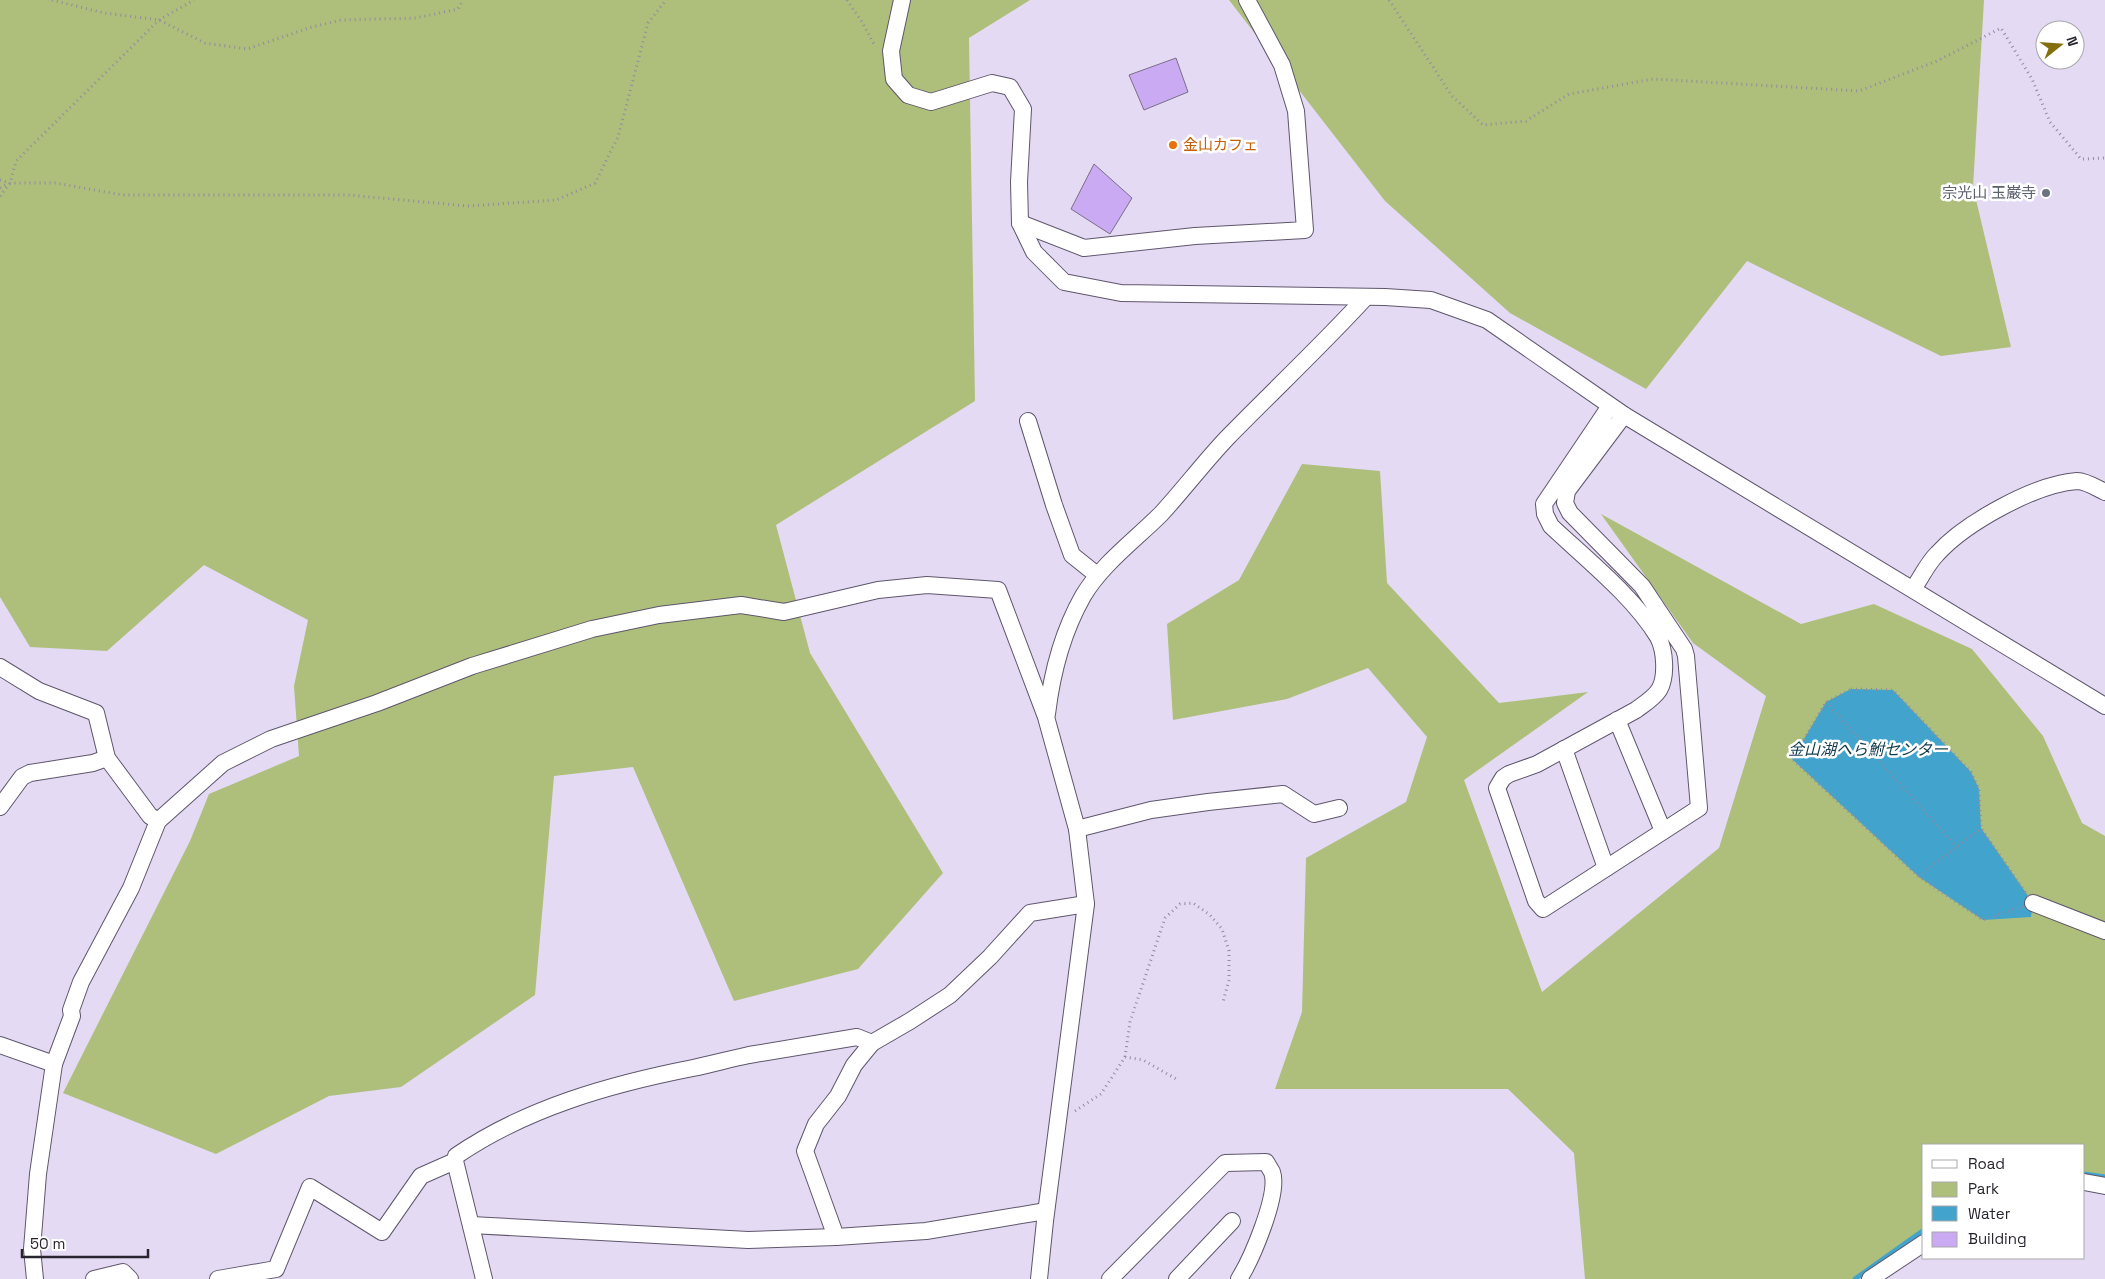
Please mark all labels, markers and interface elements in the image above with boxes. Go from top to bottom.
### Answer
north arrow [2035,20,2085,70]
text: N [2062,34,2082,48]
place label: 金山カフェ [1183,135,1258,154]
marker: 金山カフェ [1167,139,1179,151]
place label: 宗光山 玉巌寺 [1942,183,2036,202]
marker: 宗光山 玉巌寺 [2040,187,2052,199]
water label: 金山湖へら鮒センター [1788,739,1949,760]
legend [1922,1144,2085,1259]
text: Road [1968,1154,2005,1173]
text: Park [1968,1179,1999,1198]
text: Water [1968,1204,2011,1223]
scale bar [22,1226,149,1258]
text: Building [1968,1229,2027,1248]
text: 50 m [30,1234,65,1253]

